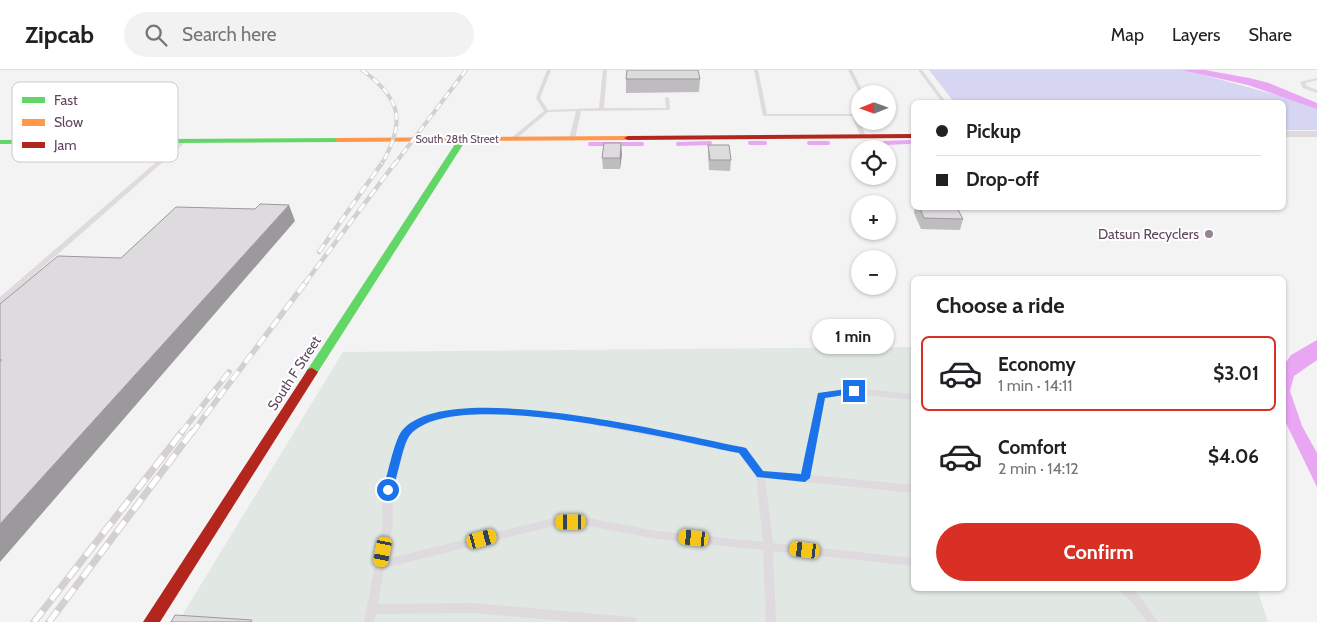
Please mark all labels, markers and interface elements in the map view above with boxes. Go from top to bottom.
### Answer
search box [124,12,474,57]
text: Zipcab [25,20,94,49]
icon: search [142,21,170,49]
text: Search here [182,23,276,46]
text: Map [1111,24,1144,46]
text: Layers [1172,24,1221,46]
text: Share [1249,24,1292,46]
legend [12,82,178,162]
north arrow [851,85,896,130]
map controls [851,85,896,295]
text: Fast [54,91,78,109]
text: Slow [54,113,83,131]
text: Pickup [966,120,1021,143]
street label: South 28th Street [415,132,499,146]
text: Jam [53,136,76,154]
button: locate [851,140,896,185]
text: Drop-off [966,168,1039,191]
button: + [851,195,896,240]
place label: Datsun Recyclers [1098,225,1199,243]
marker: Datsun Recyclers [1203,228,1215,240]
button: − [851,250,896,295]
text: Choose a ride [936,292,1065,319]
callout: 1 min [813,318,895,354]
text: 1 min [835,327,871,346]
street label: South F Street [263,332,325,414]
icon: car [938,351,983,396]
text: Economy [998,353,1076,376]
text: $3.01 [1213,362,1259,385]
text: 1 min · 14:11 [998,376,1072,395]
route end [843,380,865,402]
icon: car [938,434,983,479]
text: Comfort [998,436,1067,459]
text: $4.06 [1208,445,1259,468]
text: 2 min · 14:12 [998,459,1079,478]
route start [377,479,399,501]
car [556,515,586,530]
button: Confirm [936,523,1261,581]
car [465,528,498,550]
car [678,529,709,547]
car [372,536,393,568]
car [789,541,820,559]

